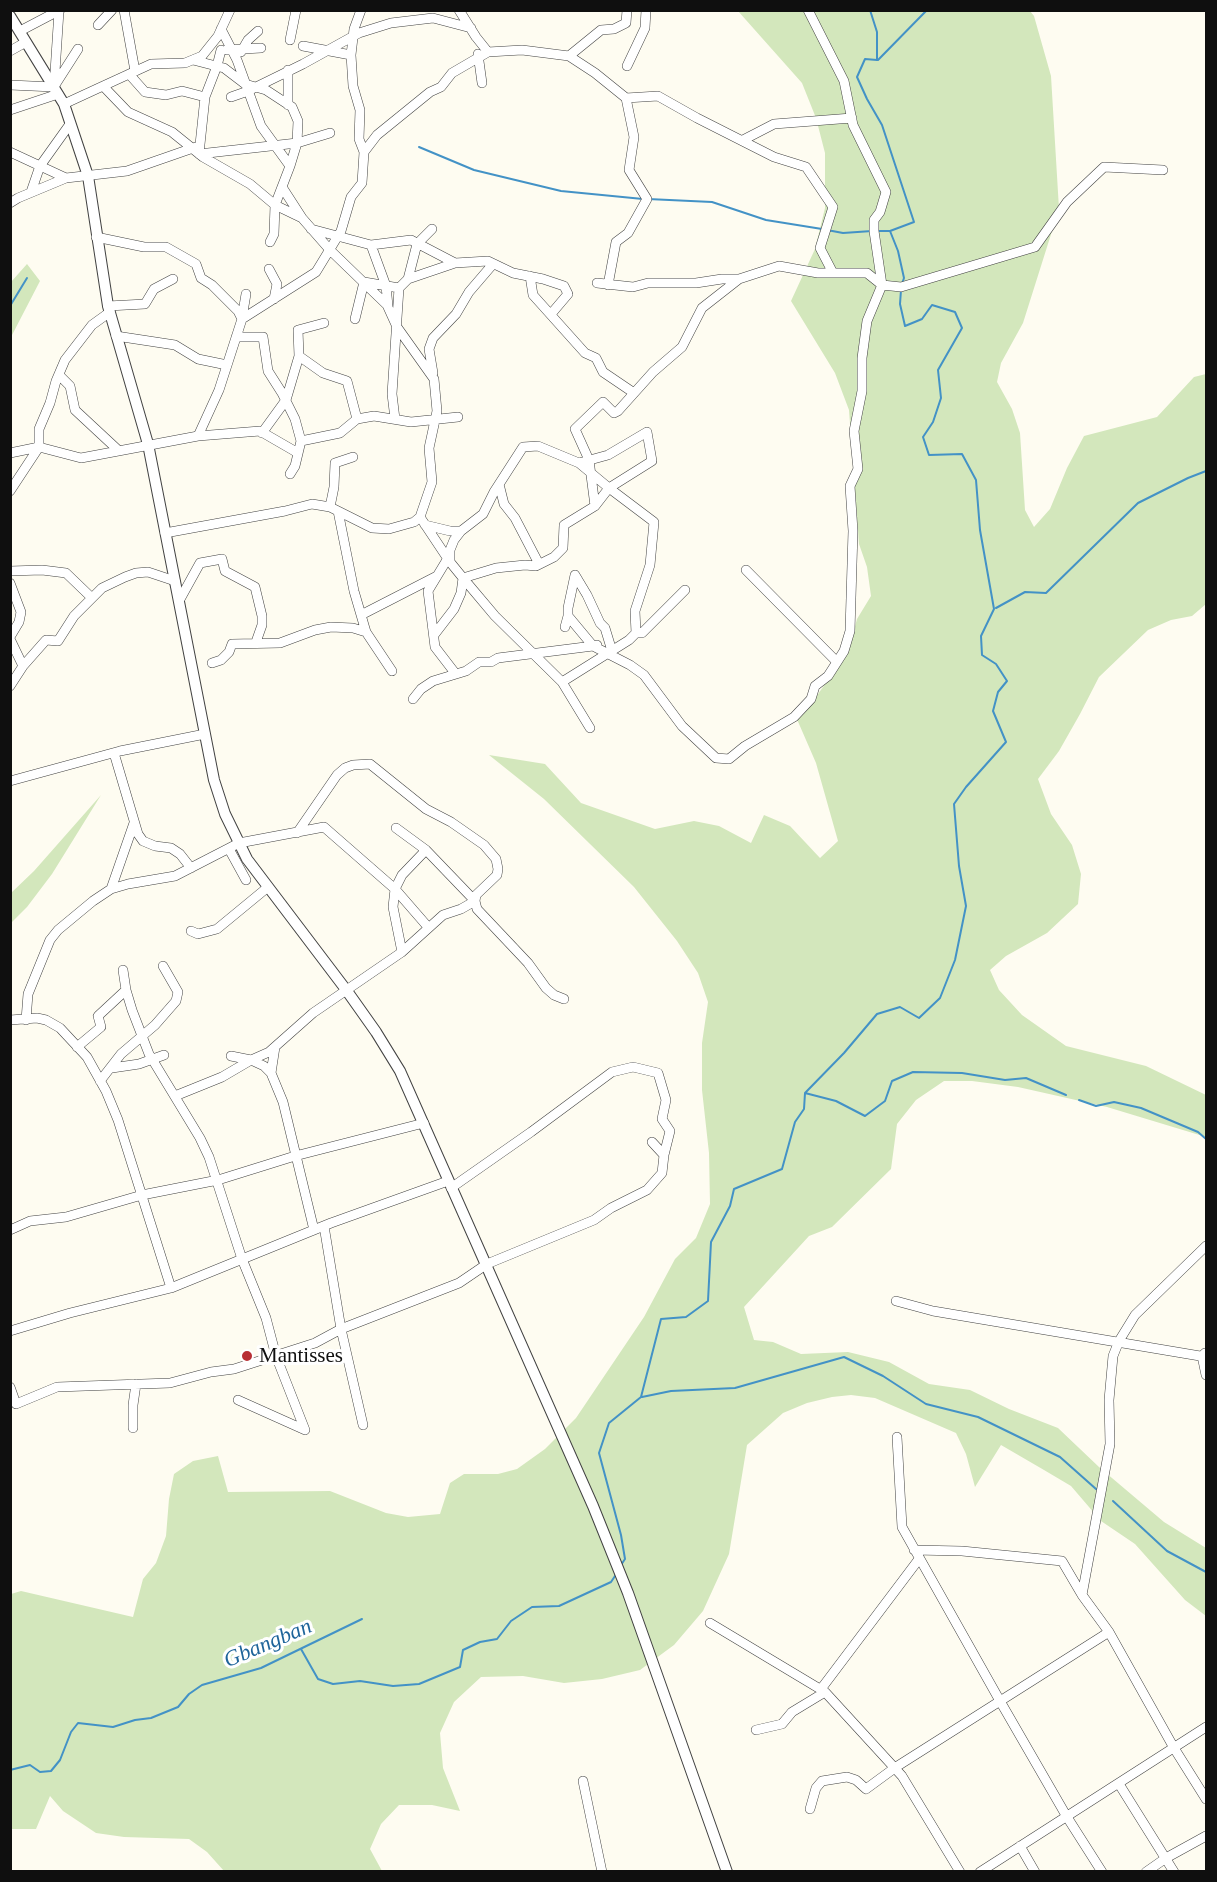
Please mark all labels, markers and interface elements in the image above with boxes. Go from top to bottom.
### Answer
place label: Mantisses [259,1343,343,1369]
marker: Mantisses [240,1349,254,1363]
water label: Gbangban [220,1614,316,1674]

